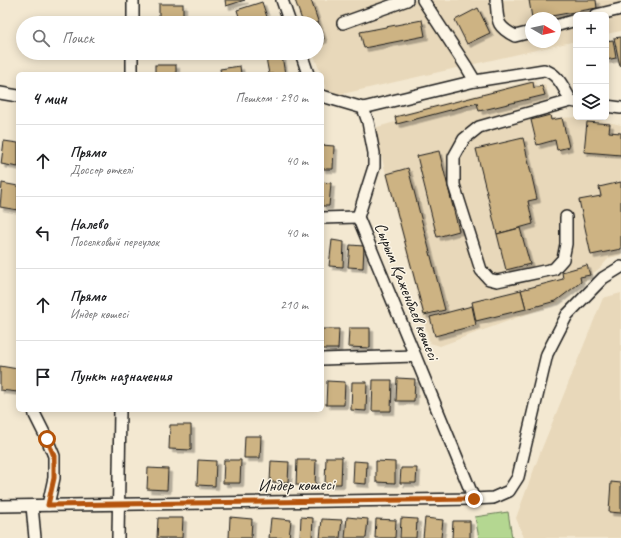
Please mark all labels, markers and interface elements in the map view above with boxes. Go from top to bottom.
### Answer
north arrow [525,12,561,48]
map controls [573,12,609,120]
button: + [573,12,609,48]
search box [16,16,324,60]
icon: search [30,27,52,49]
text: Поиск [62,29,94,48]
button: − [573,48,609,84]
button: layers [573,84,609,120]
text: 4 мин [32,88,67,109]
text: Пешком · 290 m [235,90,308,106]
text: Прямо [70,143,106,162]
icon: ahead [32,150,54,172]
text: 40 m [286,153,308,169]
text: Доссор өткелі [70,162,133,178]
text: Налево [70,215,108,234]
street label: Сырым Қаженбаев көшесі [370,219,445,364]
icon: left [32,222,54,244]
text: 40 m [286,225,308,241]
text: Поселковый переулок [70,234,159,250]
text: Прямо [70,287,106,306]
icon: ahead [32,294,54,316]
text: 210 m [280,297,308,313]
text: Индер көшесі [70,306,128,322]
icon: arrive [32,366,54,388]
text: Пункт назначения [70,367,172,386]
route start [38,430,56,448]
street label: Индер көшесі [258,474,336,496]
route end [465,490,483,508]

